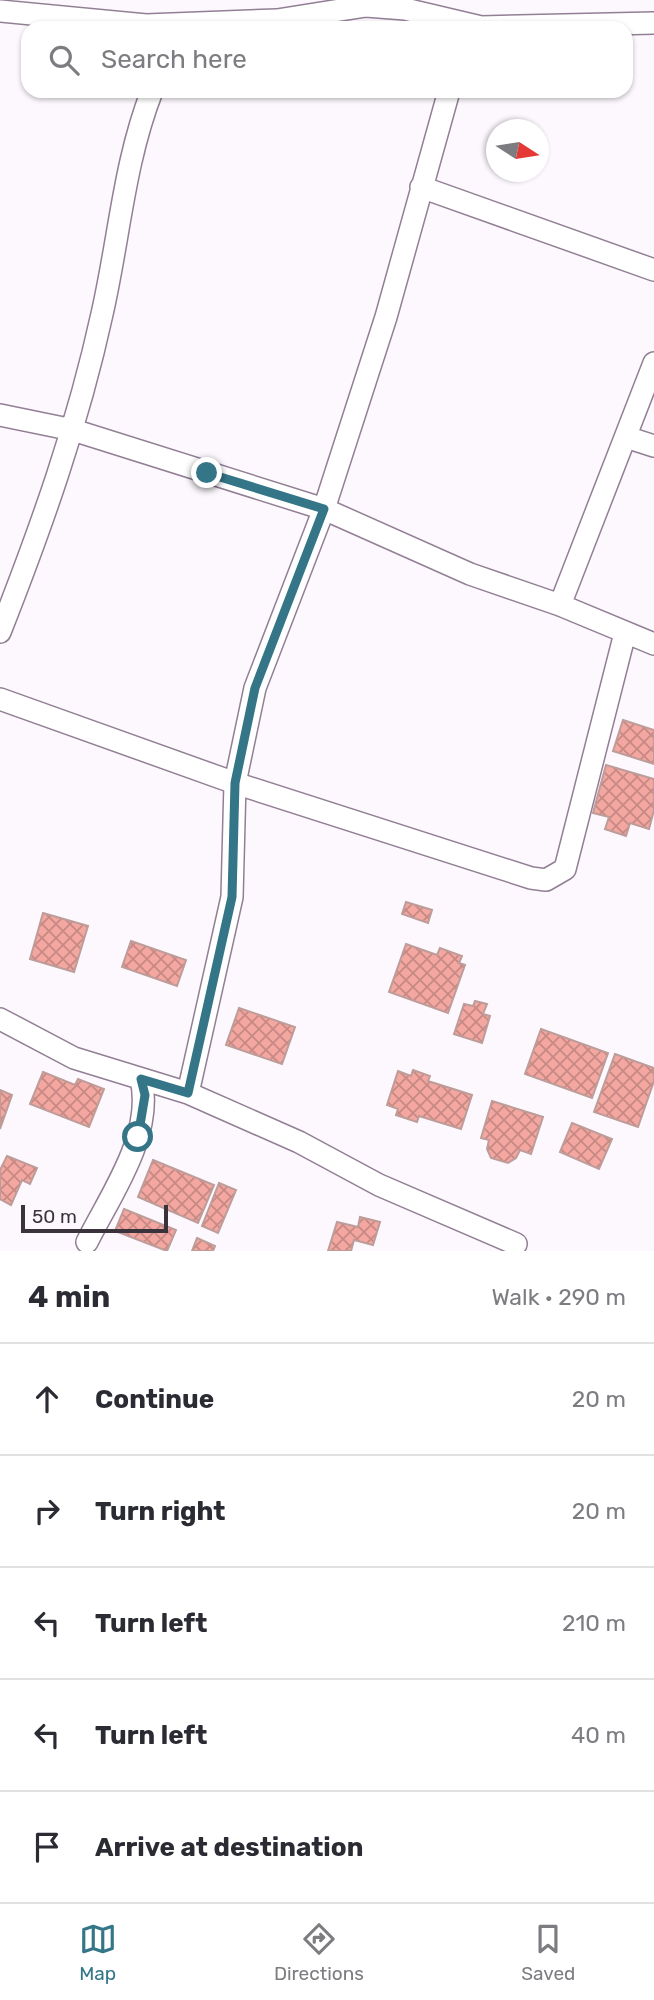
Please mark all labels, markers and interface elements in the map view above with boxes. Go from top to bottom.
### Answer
search box [21,21,633,98]
icon: search [45,41,83,79]
text: Search here [101,44,247,75]
north arrow [486,119,549,182]
route end [191,457,222,488]
route start [122,1121,153,1152]
scale bar [21,1202,168,1234]
text: 50 m [32,1205,77,1228]
text: 4 min [28,1279,110,1315]
text: Walk · 290 m [491,1283,626,1311]
icon: ahead [28,1380,66,1418]
text: Continue [95,1384,214,1415]
text: 20 m [572,1385,626,1413]
icon: right [28,1492,66,1530]
text: Turn right [95,1496,225,1527]
text: 20 m [572,1497,626,1525]
icon: left [28,1604,66,1642]
text: Turn left [95,1608,207,1639]
text: 210 m [562,1609,626,1637]
icon: left [28,1716,66,1754]
text: Turn left [95,1720,207,1751]
text: 40 m [571,1721,626,1749]
icon: arrive [28,1828,66,1866]
text: Arrive at destination [95,1832,363,1863]
tab: Map [79,1920,117,1985]
tab: Directions [274,1920,364,1985]
tab: Saved [521,1920,575,1985]

